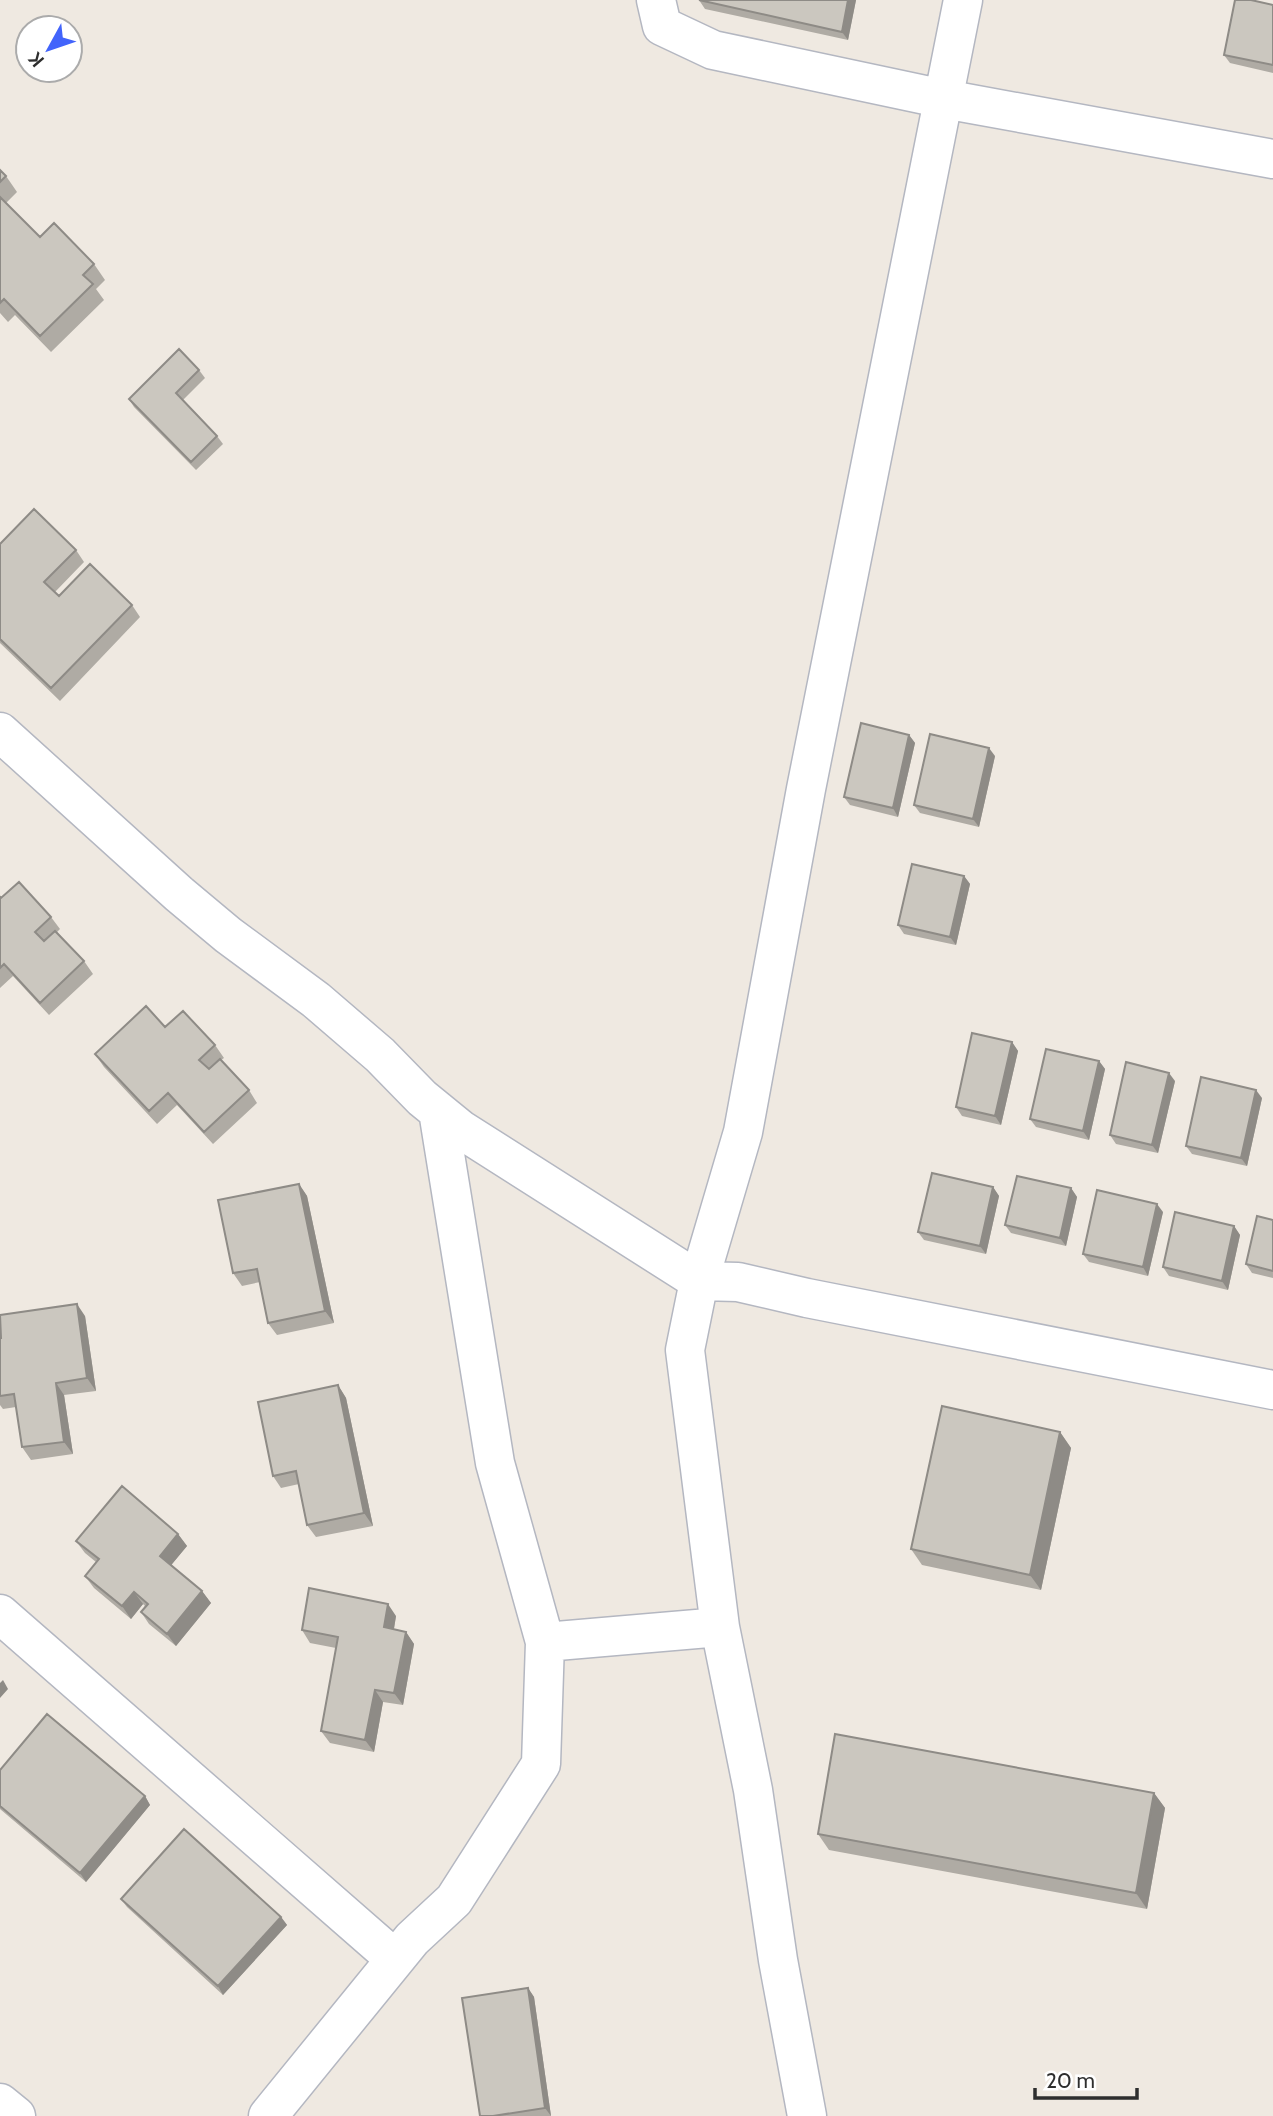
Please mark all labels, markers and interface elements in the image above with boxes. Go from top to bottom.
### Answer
north arrow [14,14,84,84]
text: K [24,48,49,72]
scale bar [1035,2056,1136,2100]
text: 20 m [1046,2068,1095,2093]

